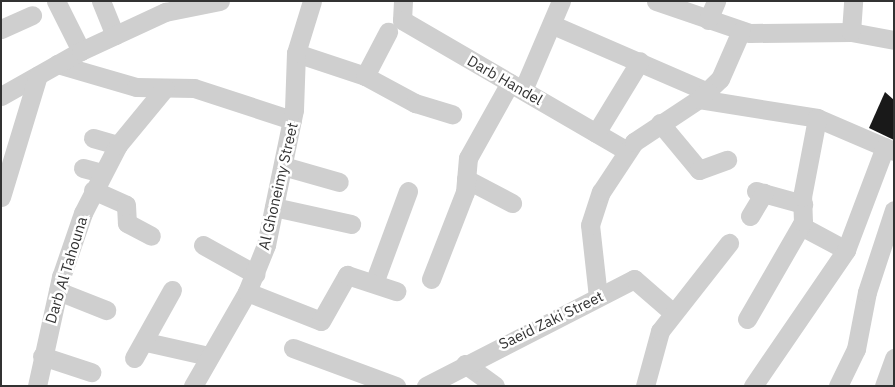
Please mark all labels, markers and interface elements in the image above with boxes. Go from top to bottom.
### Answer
street label: Darb Handel [464,51,546,109]
street label: Al Ghoneimy Street [255,121,301,251]
street label: Darb Al Tahouna [41,215,91,325]
street label: Saeid Zaki Street [496,287,606,353]

